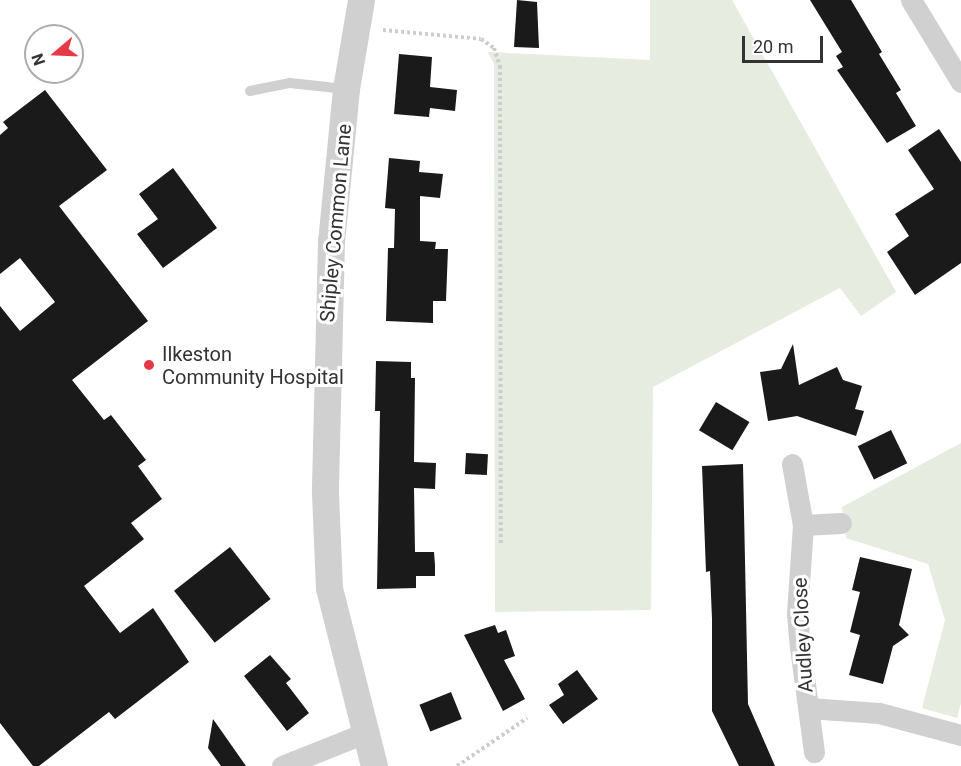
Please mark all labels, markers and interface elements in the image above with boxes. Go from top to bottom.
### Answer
north arrow [24,24,84,84]
scale bar [745,24,826,62]
text: 20 m [753,36,793,57]
text: N [28,51,49,68]
street label: Shipley Common Lane [315,123,357,323]
place label: Ilkeston Community Hospital [162,342,344,389]
marker: Ilkeston Community Hospital [140,356,158,374]
street label: Audley Close [788,577,818,693]

